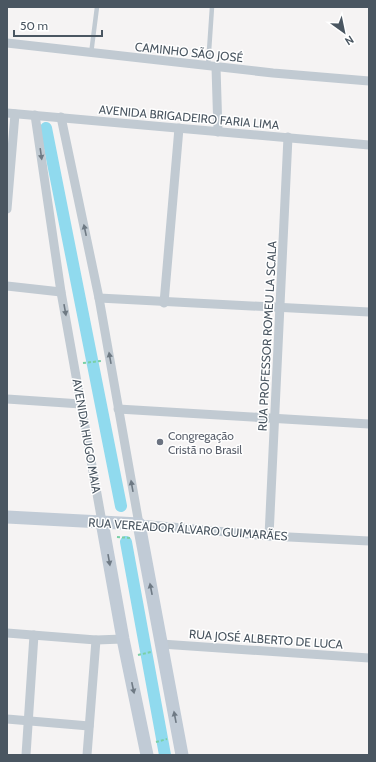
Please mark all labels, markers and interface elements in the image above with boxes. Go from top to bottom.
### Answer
scale bar [14,12,102,38]
north arrow [324,12,364,52]
text: 50 m [20,18,48,33]
text: N [342,32,357,48]
street label: CAMINHO SÃO JOSÉ [134,39,244,65]
street label: AVENIDA BRIGADEIRO FARIA LIMA [98,102,280,132]
one-way arrow [38,148,44,160]
one-way arrow [82,224,88,236]
street label: RUA PROFESSOR ROMEU LA SCALA [255,240,280,432]
one-way arrow [62,304,68,316]
one-way arrow [107,352,113,364]
street label: AVENIDA HUGO MAIA [70,378,105,495]
place label: Congregação Cristã no Brasil [168,428,242,457]
marker: Congregação Cristã no Brasil [155,437,165,447]
one-way arrow [129,480,135,492]
street label: RUA VEREADOR ÁLVARO GUIMARÃES [88,515,288,543]
one-way arrow [107,554,113,566]
one-way arrow [148,583,154,595]
street label: RUA JOSÉ ALBERTO DE LUCA [189,626,344,652]
one-way arrow [131,682,137,694]
one-way arrow [172,711,178,723]

